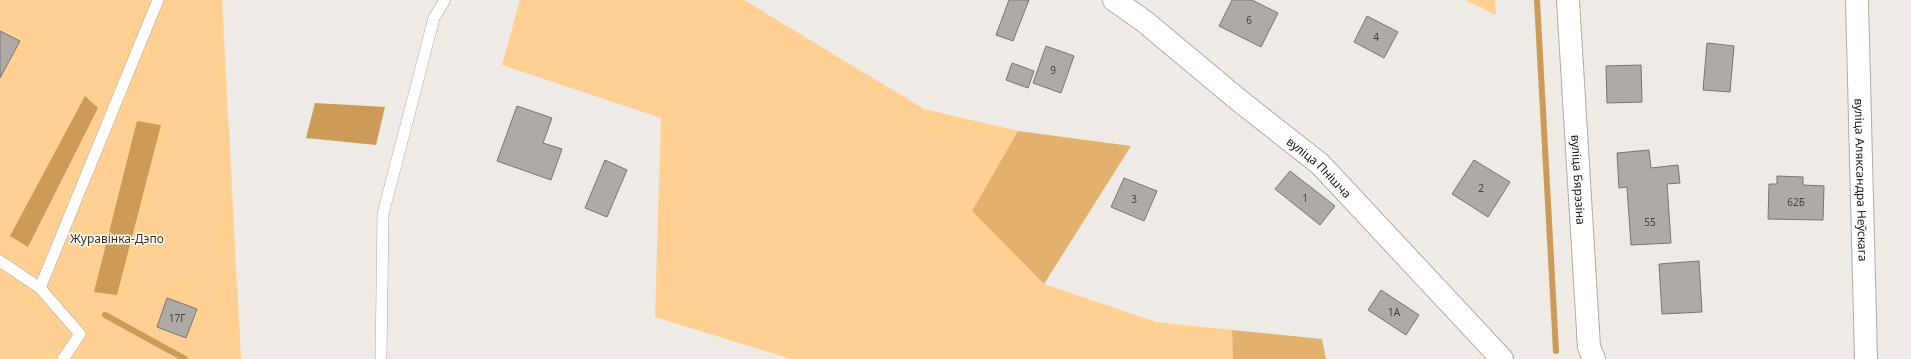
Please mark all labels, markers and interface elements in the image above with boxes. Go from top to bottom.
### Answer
house number: 6 [1246,13,1252,27]
house number: 4 [1373,30,1379,44]
house number: 9 [1050,63,1056,77]
street label: вуліца Аляксандра Неўскага [1851,98,1872,262]
street label: вуліца Пнішча [1283,133,1356,201]
street label: вуліца Бярэзіна [1568,134,1590,225]
house number: 2 [1478,181,1484,195]
house number: 1 [1302,191,1308,205]
house number: 3 [1131,192,1137,206]
house number: 62Б [1787,195,1805,209]
house number: 55 [1644,215,1656,229]
park label: Журавінка-Дэпо [70,230,164,247]
house number: 1А [1388,305,1401,319]
house number: 17Г [169,311,185,325]

